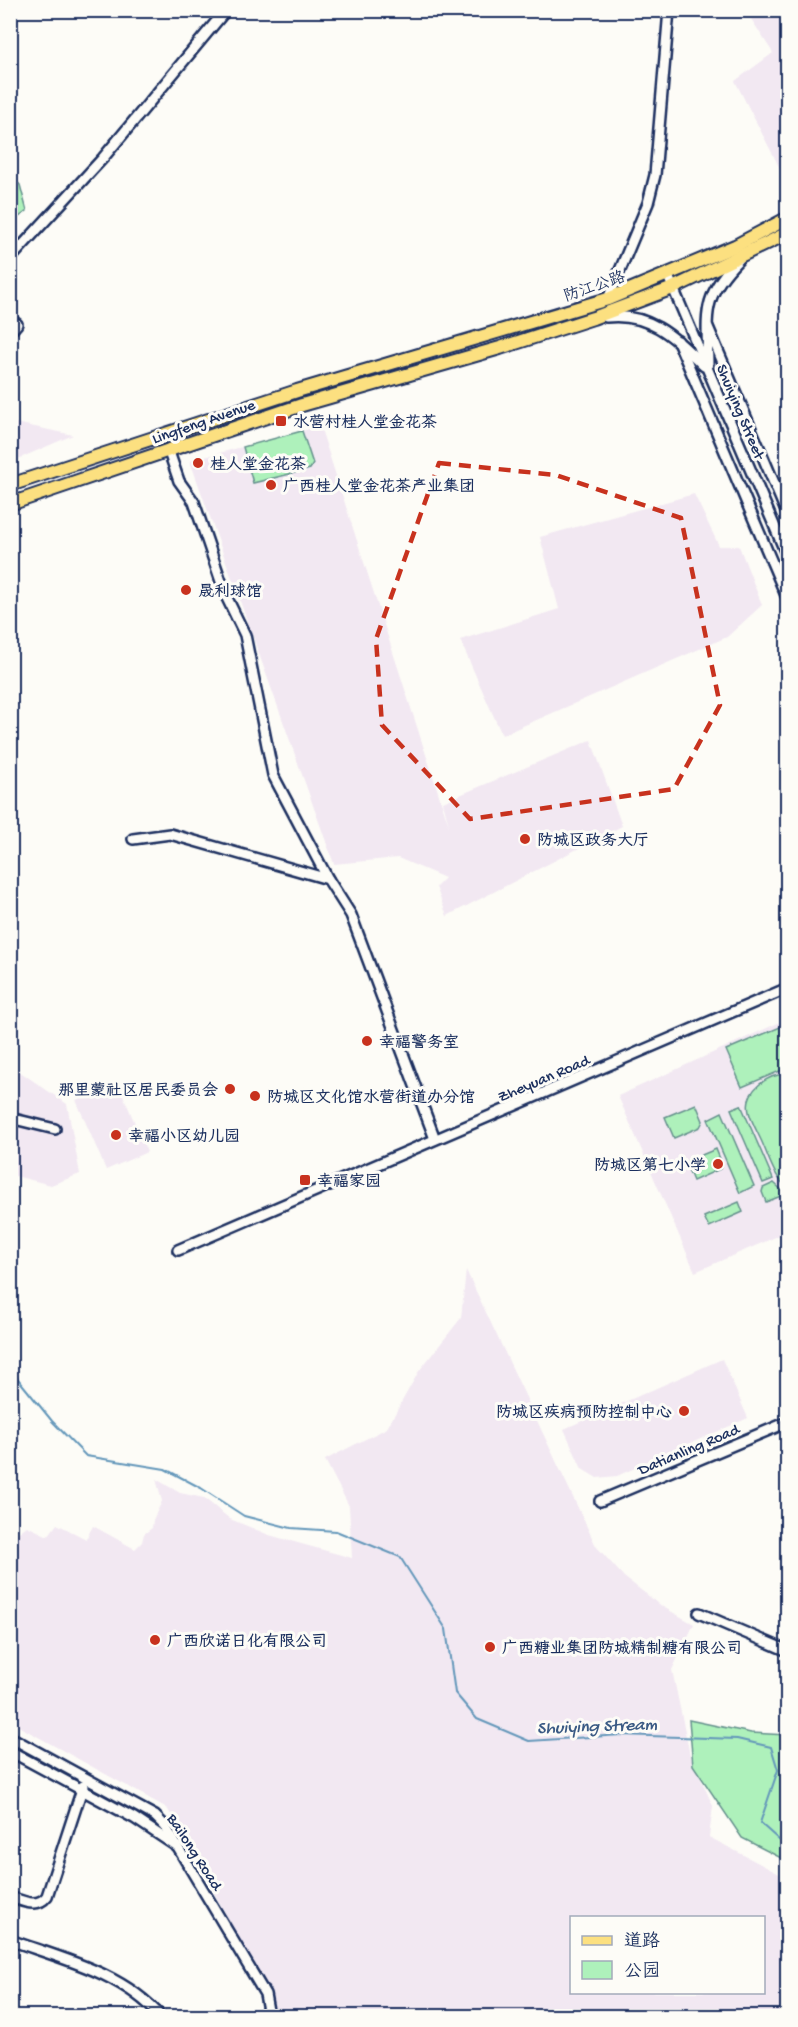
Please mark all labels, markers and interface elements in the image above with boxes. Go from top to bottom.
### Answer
street label: 防江公路 [561,267,628,308]
street label: Shuiying Street [710,362,768,464]
street label: Lingfeng Avenue [150,397,259,450]
place label: 水营村桂人堂金花茶 [293,413,437,434]
marker: 水营村桂人堂金花茶 [274,414,288,428]
place label: 桂人堂金花茶 [210,455,306,476]
marker: 桂人堂金花茶 [191,456,205,470]
place label: 广西桂人堂金花茶产业集团 [283,477,475,498]
marker: 广西桂人堂金花茶产业集团 [264,478,278,492]
place label: 晟利球馆 [198,582,262,603]
marker: 晟利球馆 [179,583,193,597]
place label: 防城区政务大厅 [537,831,649,852]
marker: 防城区政务大厅 [518,832,532,846]
place label: 幸福警务室 [379,1033,459,1054]
marker: 幸福警务室 [360,1034,374,1048]
street label: Zheyuan Road [496,1052,595,1108]
place label: 那里蒙社区居民委员会 [58,1081,218,1102]
marker: 那里蒙社区居民委员会 [223,1082,237,1096]
place label: 防城区文化馆水营街道办分馆 [267,1088,475,1109]
marker: 防城区文化馆水营街道办分馆 [248,1089,262,1103]
place label: 幸福小区幼儿园 [128,1127,240,1148]
marker: 幸福小区幼儿园 [109,1128,123,1142]
place label: 防城区第七小学 [594,1156,706,1177]
marker: 防城区第七小学 [711,1157,725,1171]
place label: 幸福家园 [317,1172,381,1193]
marker: 幸福家园 [298,1173,312,1187]
place label: 防城区疾病预防控制中心 [496,1403,672,1424]
marker: 防城区疾病预防控制中心 [677,1404,691,1418]
street label: Datianling Road [635,1421,744,1482]
place label: 广西欣诺日化有限公司 [167,1632,327,1653]
marker: 广西欣诺日化有限公司 [148,1633,162,1647]
place label: 广西糖业集团防城精制糖有限公司 [502,1639,742,1660]
marker: 广西糖业集团防城精制糖有限公司 [483,1640,497,1654]
water label: Shuiying Stream [537,1715,658,1740]
street label: Bailong Road [161,1810,226,1896]
legend [570,1916,765,1994]
text: 道路 [624,1931,660,1953]
text: 公园 [624,1961,660,1983]

